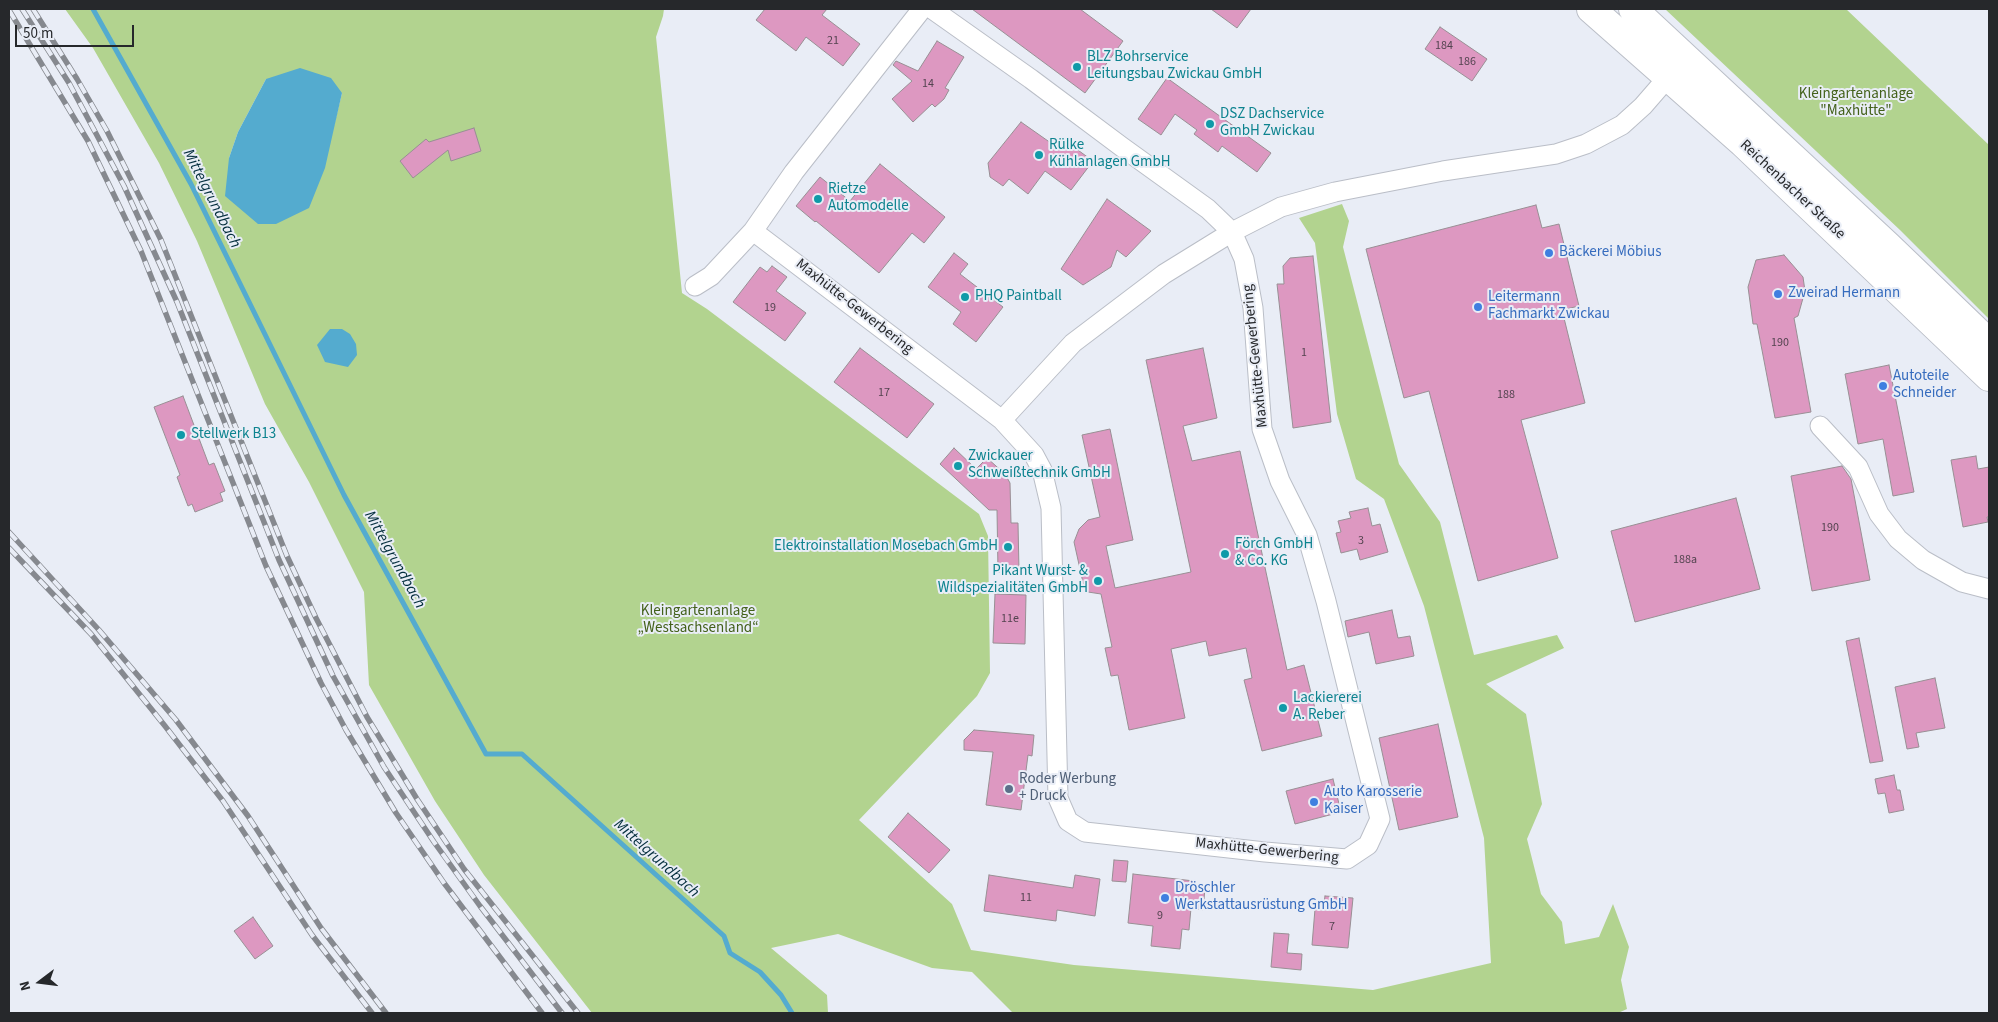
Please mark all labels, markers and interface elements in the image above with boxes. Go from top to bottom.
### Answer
scale bar [18,15,136,47]
text: 50 m [23,23,53,44]
house number: 21 [827,34,839,48]
house number: 184 [1435,39,1453,53]
place label: BLZ Bohrservice Leitungsbau Zwickau GmbH [1087,49,1262,84]
house number: 186 [1458,55,1476,69]
marker: BLZ Bohrservice Leitungsbau Zwickau GmbH [1071,61,1083,73]
house number: 14 [922,77,934,91]
park label: Kleingartenanlage "Maxhütte" [1799,86,1913,121]
place label: DSZ Dachservice GmbH Zwickau [1220,106,1324,141]
marker: DSZ Dachservice GmbH Zwickau [1204,118,1216,130]
street label: Reichenbacher Straße [1736,136,1848,244]
place label: Rülke Kühlanlagen GmbH [1049,137,1171,172]
water label: Mittelgrundbach [178,146,244,252]
marker: Rülke Kühlanlagen GmbH [1033,149,1045,161]
place label: Rietze Automodelle [828,181,909,216]
marker: Rietze Automodelle [812,193,824,205]
place label: Bäckerei Möbius [1559,244,1661,262]
marker: Bäckerei Möbius [1543,247,1555,259]
street label: Maxhütte-Gewerbering [792,256,916,358]
street label: Maxhütte-Gewerbering [1240,283,1272,429]
place label: Zweirad Hermann [1788,285,1900,303]
place label: PHQ Paintball [975,288,1062,306]
marker: Zweirad Hermann [1772,288,1784,300]
place label: Leitermann Fachmarkt Zwickau [1488,289,1610,324]
marker: PHQ Paintball [959,291,971,303]
house number: 19 [764,301,776,315]
marker: Leitermann Fachmarkt Zwickau [1472,301,1484,313]
house number: 190 [1771,336,1789,350]
house number: 1 [1301,346,1307,360]
place label: Autoteile Schneider [1893,368,1956,403]
marker: Autoteile Schneider [1877,380,1889,392]
house number: 17 [878,386,890,400]
house number: 188 [1497,388,1515,402]
place label: Stellwerk B13 [191,426,276,444]
marker: Stellwerk B13 [175,429,187,441]
place label: Zwickauer Schweißtechnik GmbH [968,448,1111,483]
marker: Zwickauer Schweißtechnik GmbH [952,460,964,472]
water label: Mittelgrundbach [359,508,429,612]
house number: 190 [1821,521,1839,535]
house number: 3 [1358,534,1364,548]
place label: Förch GmbH & Co. KG [1235,536,1313,571]
place label: Elektroinstallation Mosebach GmbH [774,538,998,556]
marker: Elektroinstallation Mosebach GmbH [1002,541,1014,553]
marker: Förch GmbH & Co. KG [1219,548,1231,560]
house number: 188a [1673,553,1697,567]
place label: Pikant Wurst- & Wildspezialitäten GmbH [938,563,1088,598]
marker: Pikant Wurst- & Wildspezialitäten GmbH [1092,575,1104,587]
park label: Kleingartenanlage „Westsachsenland“ [637,603,759,638]
house number: 11e [1001,612,1019,626]
place label: Lackiererei A. Reber [1293,690,1362,725]
marker: Lackiererei A. Reber [1277,702,1289,714]
place label: Roder Werbung + Druck [1019,771,1116,806]
marker: Roder Werbung + Druck [1003,783,1015,795]
place label: Auto Karosserie Kaiser [1324,784,1422,819]
marker: Auto Karosserie Kaiser [1308,796,1320,808]
water label: Mittelgrundbach [609,816,703,902]
street label: Maxhütte-Gewerbering [1194,835,1340,867]
place label: Dröschler Werkstattausrüstung GmbH [1175,880,1348,915]
house number: 11 [1020,891,1032,905]
marker: Dröschler Werkstattausrüstung GmbH [1159,892,1171,904]
house number: 9 [1157,909,1163,923]
house number: 7 [1329,920,1335,934]
north arrow [15,957,65,1007]
text: N [15,979,36,993]

